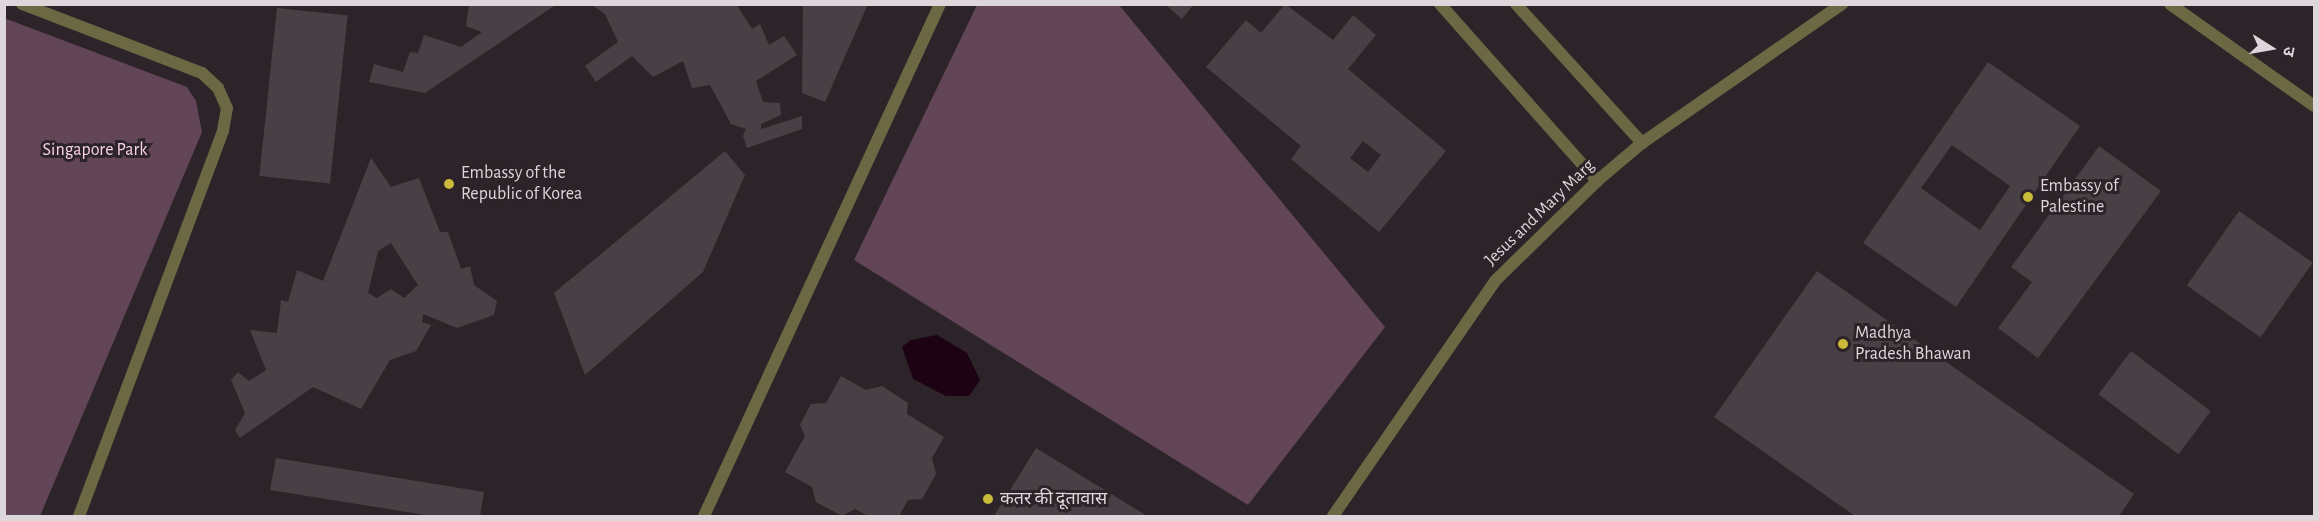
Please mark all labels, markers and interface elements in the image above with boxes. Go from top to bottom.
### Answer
north arrow [2241,18,2301,78]
text: उ [2280,45,2297,58]
park label: Singapore Park [43,139,147,161]
street label: Jesus and Mary Marg [1481,155,1599,271]
place label: Embassy of the Republic of Korea [461,163,582,206]
place label: Embassy of Palestine [2040,176,2118,219]
marker: Embassy of the Republic of Korea [442,177,456,191]
marker: Embassy of Palestine [2021,190,2035,204]
place label: Madhya Pradesh Bhawan [1855,323,1971,366]
marker: Madhya Pradesh Bhawan [1836,337,1850,351]
place label: कतर की दूतावास [1000,488,1107,510]
marker: कतर की दूतावास [981,492,995,506]

